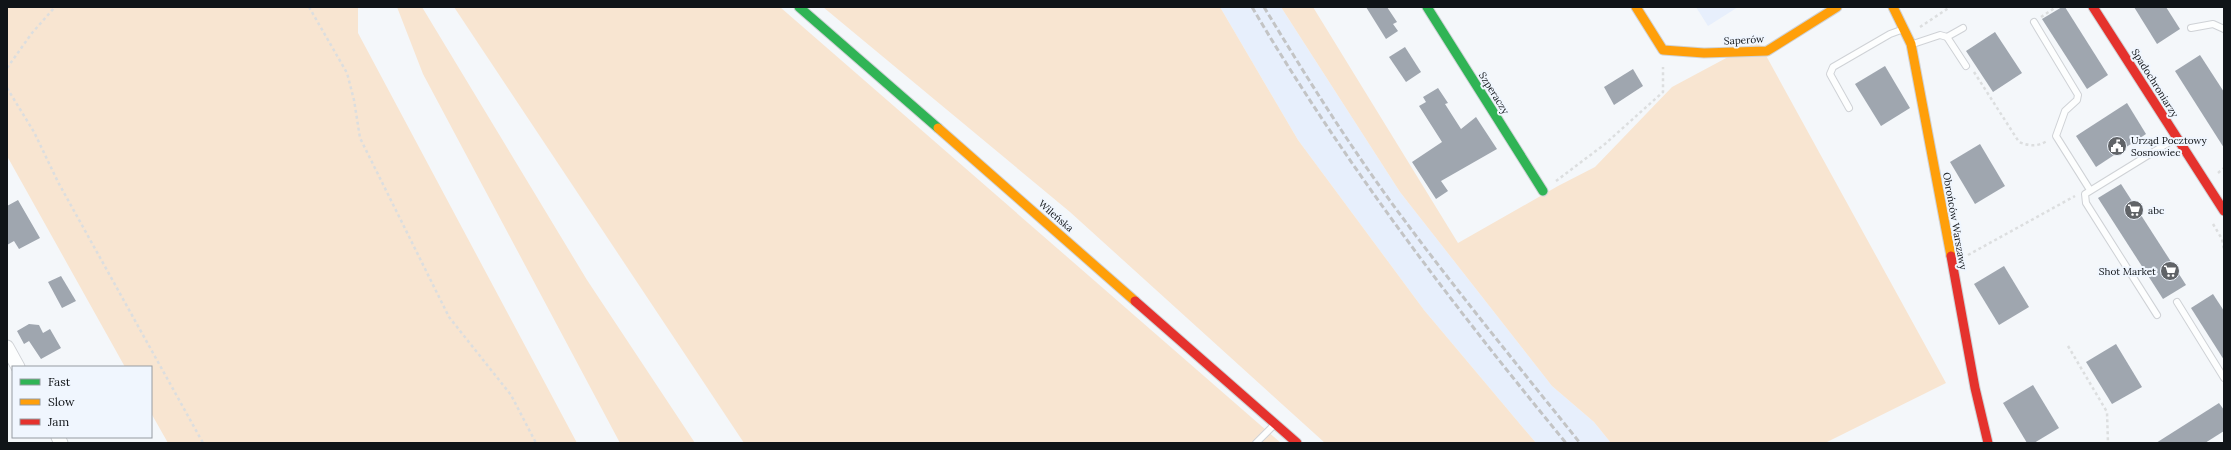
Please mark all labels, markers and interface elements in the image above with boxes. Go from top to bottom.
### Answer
street label: Saperów [1724,32,1764,48]
street label: Spadochroniarzy [2129,46,2182,120]
street label: Szperaczy [1476,70,1512,117]
place label: Urząd Pocztowy Sosnowiec [2131,134,2208,159]
public building icon: Urząd Pocztowy Sosnowiec [2106,135,2128,157]
street label: Obrońców Warszawy [1940,171,1970,271]
street label: Wileńska [1036,197,1076,235]
supermarket icon: abc [2123,199,2145,221]
place label: abc [2148,204,2164,217]
supermarket icon: Shot Market [2159,260,2181,282]
place label: Shot Market [2099,265,2156,278]
legend [12,366,152,438]
text: Fast [48,374,71,389]
text: Slow [48,394,75,409]
text: Jam [47,414,69,429]

